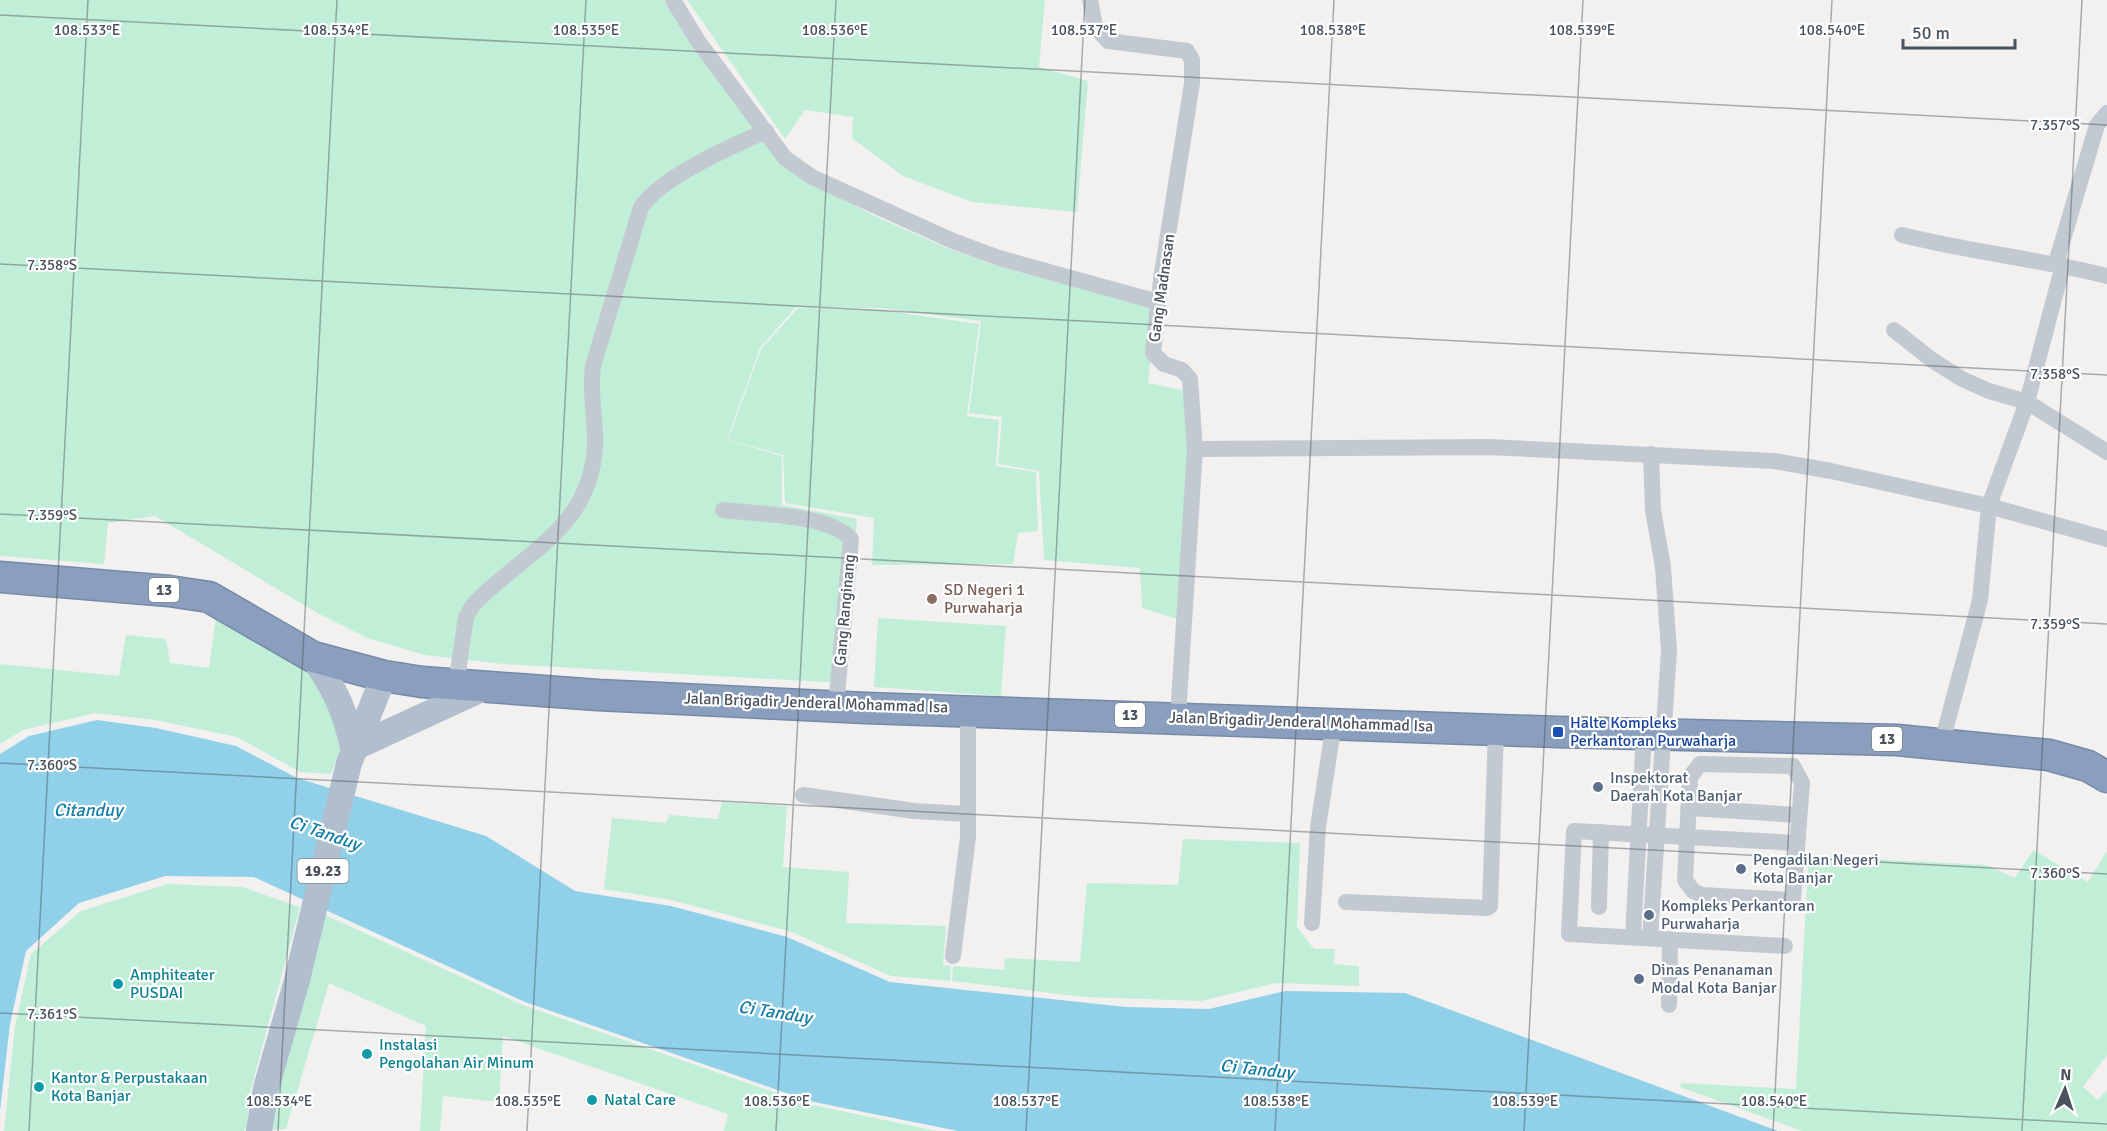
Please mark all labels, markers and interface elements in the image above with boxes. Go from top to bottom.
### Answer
scale bar [1903,12,2016,50]
text: 108.533°E [54,21,120,39]
text: 108.534°E [303,21,369,39]
text: 108.535°E [553,21,619,39]
text: 108.536°E [802,21,868,39]
text: 108.537°E [1051,21,1117,39]
text: 108.538°E [1300,21,1366,39]
text: 108.539°E [1549,21,1615,39]
text: 108.540°E [1799,21,1865,39]
text: 50 m [1912,22,1950,44]
text: 7.357°S [2030,116,2080,134]
street label: Gang Madnasan [1144,233,1180,343]
text: 7.358°S [27,256,77,274]
text: 7.358°S [2030,365,2080,383]
text: 7.359°S [27,506,77,524]
street label: Gang Ranginang [830,553,860,667]
road number: 13 [149,578,179,602]
place label: SD Negeri 1 Purwaharja [944,580,1025,618]
marker: SD Negeri 1 Purwaharja [925,592,939,606]
text: 7.359°S [2030,615,2080,633]
street label: Jalan Brigadir Jenderal Mohammad Isa [683,688,949,718]
road number: 13 [1115,703,1145,727]
street label: Jalan Brigadir Jenderal Mohammad Isa [1168,707,1434,737]
place label: Halte Kompleks Perkantoran Purwaharja [1570,713,1736,751]
marker: Halte Kompleks Perkantoran Purwaharja [1551,725,1565,739]
road number: 13 [1872,727,1902,751]
text: 7.360°S [27,756,77,774]
place label: Inspektorat Daerah Kota Banjar [1610,768,1742,806]
marker: Inspektorat Daerah Kota Banjar [1591,780,1605,794]
water label: Citanduy [54,799,125,821]
water label: Ci Tanduy [286,811,366,856]
place label: Pengadilan Negeri Kota Banjar [1753,850,1879,888]
road number: 19.23 [298,859,348,883]
marker: Pengadilan Negeri Kota Banjar [1734,862,1748,876]
text: 7.360°S [2030,864,2080,882]
place label: Kompleks Perkantoran Purwaharja [1661,896,1815,934]
marker: Kompleks Perkantoran Purwaharja [1642,908,1656,922]
place label: Dinas Penanaman Modal Kota Banjar [1651,960,1777,998]
place label: Amphiteater PUSDAI [130,965,215,1003]
marker: Dinas Penanaman Modal Kota Banjar [1632,972,1646,986]
marker: Amphiteater PUSDAI [111,977,125,991]
water label: Ci Tanduy [737,995,816,1029]
text: 7.361°S [27,1005,77,1023]
place label: Instalasi Pengolahan Air Minum [379,1035,534,1073]
marker: Instalasi Pengolahan Air Minum [360,1047,374,1061]
water label: Ci Tanduy [1219,1054,1298,1084]
north arrow [2035,1059,2095,1119]
text: N [2060,1065,2072,1085]
place label: Kantor & Perpustakaan Kota Banjar [51,1068,208,1106]
marker: Kantor & Perpustakaan Kota Banjar [32,1080,46,1094]
place label: Natal Care [604,1090,676,1110]
text: 108.534°E [246,1092,312,1110]
text: 108.535°E [495,1092,561,1110]
text: 108.536°E [744,1092,810,1110]
text: 108.537°E [993,1092,1059,1110]
text: 108.538°E [1243,1092,1309,1110]
text: 108.539°E [1492,1092,1558,1110]
text: 108.540°E [1741,1092,1807,1110]
marker: Natal Care [585,1093,599,1107]

